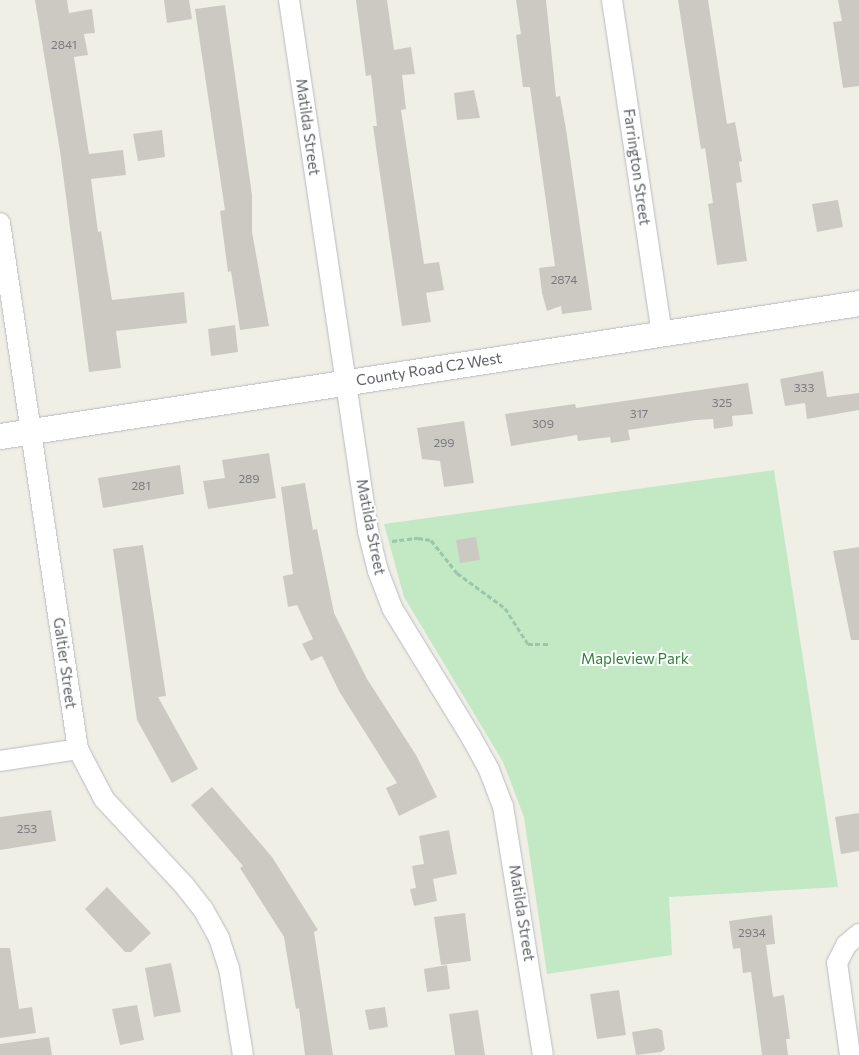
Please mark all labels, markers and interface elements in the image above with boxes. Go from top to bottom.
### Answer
house number: 2841 [51,38,77,52]
street label: Matilda Street [292,77,324,177]
street label: Farrington Street [620,108,654,226]
house number: 2874 [551,273,577,287]
street label: County Road C2 West [355,349,503,389]
house number: 333 [794,381,814,395]
house number: 325 [712,396,732,410]
house number: 317 [630,407,648,421]
house number: 309 [532,417,554,431]
house number: 299 [433,436,455,450]
house number: 289 [238,472,260,486]
street label: Matilda Street [353,477,389,577]
house number: 281 [131,479,151,493]
street label: Galtier Street [50,616,80,710]
park label: Mapleview Park [581,650,689,668]
house number: 253 [17,822,37,836]
street label: Matilda Street [505,863,539,963]
house number: 2934 [738,926,766,940]

